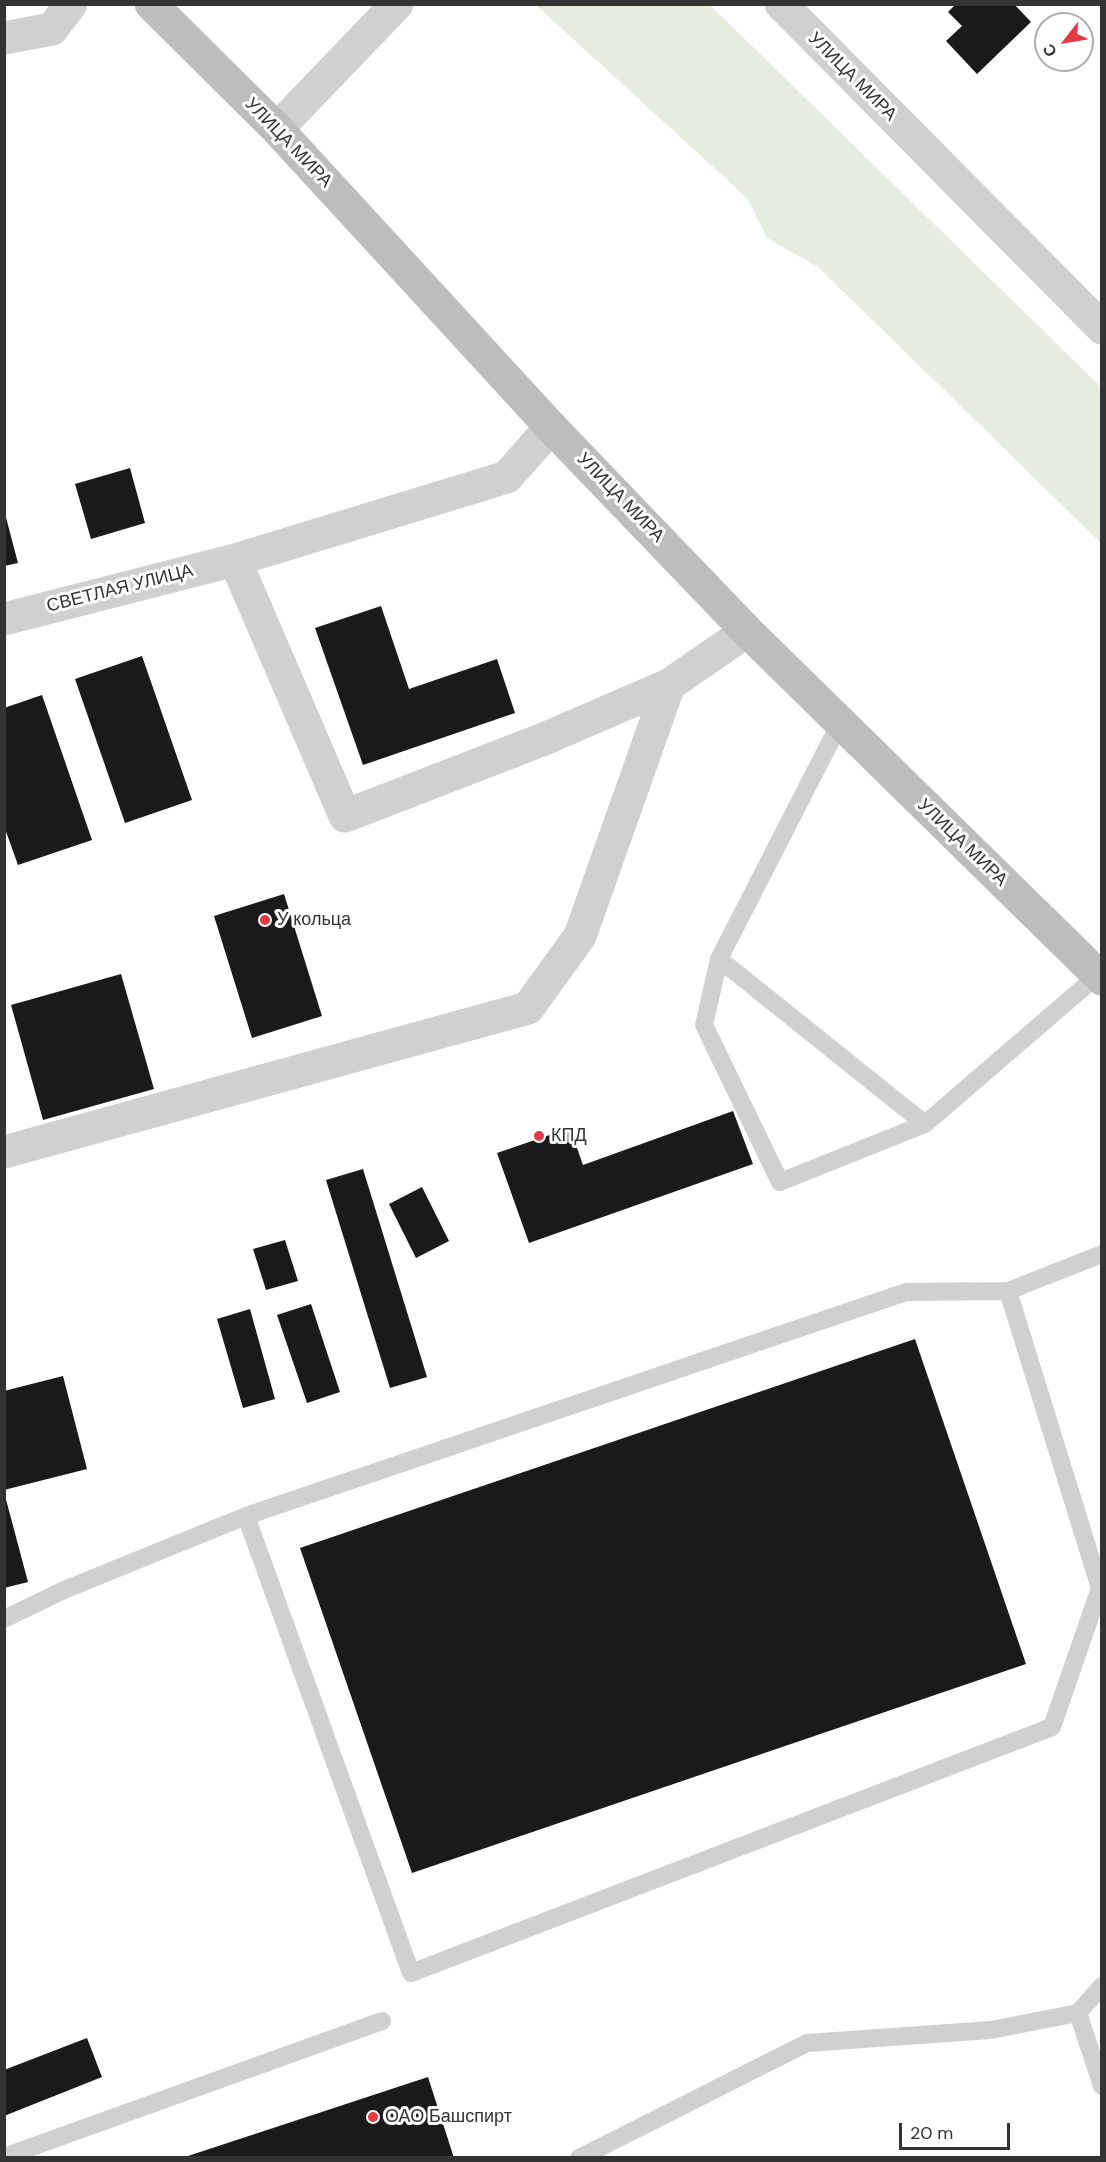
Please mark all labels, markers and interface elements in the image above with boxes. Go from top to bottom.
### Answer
north arrow [1034,12,1094,72]
street label: УЛИЦА МИРА [803,28,901,126]
text: С [1038,40,1062,61]
street label: УЛИЦА МИРА [240,94,336,192]
street label: УЛИЦА МИРА [572,449,668,547]
street label: СВЕТЛАЯ УЛИЦА [45,560,195,618]
street label: УЛИЦА МИРА [913,795,1011,891]
place label: У кольца [277,909,351,931]
marker: У кольца [258,913,272,927]
place label: КПД [551,1125,587,1147]
marker: КПД [532,1129,546,1143]
place label: ОАО Башспирт [385,2106,512,2128]
marker: ОАО Башспирт [366,2110,380,2124]
scale bar [902,2111,1013,2149]
text: 20 m [910,2121,953,2145]

